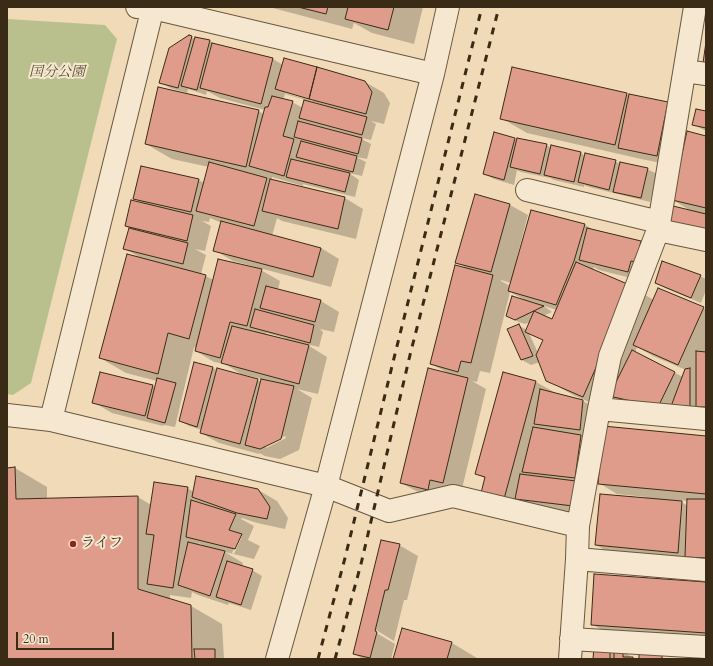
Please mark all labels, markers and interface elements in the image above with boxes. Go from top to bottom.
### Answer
park label: 国分公園 [29,65,85,81]
place label: ライフ [81,536,123,552]
marker: ライフ [68,539,78,549]
scale bar [18,624,116,650]
text: 20 m [23,631,49,647]

